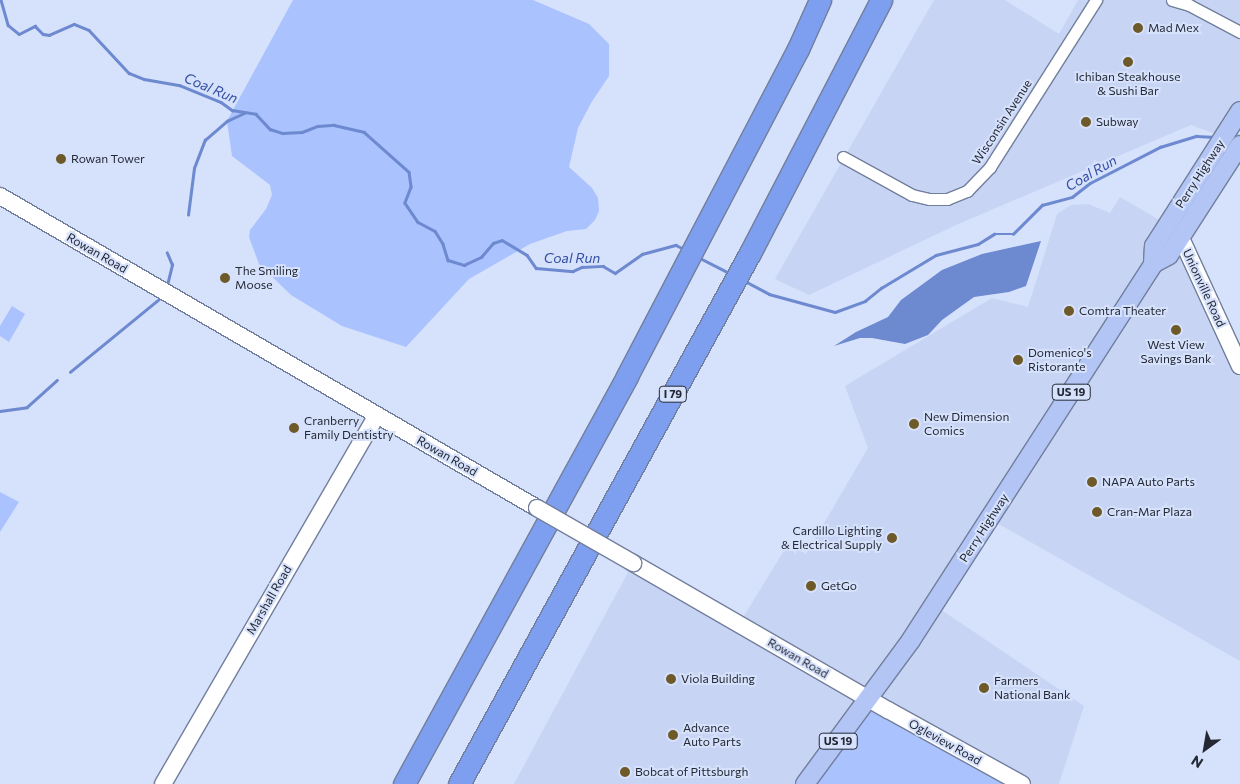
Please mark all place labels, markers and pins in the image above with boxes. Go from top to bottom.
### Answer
place label: Mad Mex [1148,21,1199,35]
marker: Mad Mex [1132,22,1144,34]
marker: Ichiban Steakhouse & Sushi Bar [1122,56,1134,68]
place label: Ichiban Steakhouse & Sushi Bar [1075,70,1181,98]
place label: Subway [1096,115,1139,129]
marker: Subway [1080,116,1092,128]
place label: Rowan Tower [71,152,145,166]
marker: Rowan Tower [55,153,67,165]
place label: The Smiling Moose [235,264,298,292]
marker: The Smiling Moose [219,272,231,284]
place label: Comtra Theater [1079,304,1166,318]
marker: Comtra Theater [1063,305,1075,317]
marker: West View Savings Bank [1170,324,1182,336]
place label: West View Savings Bank [1141,338,1211,366]
place label: Domenico's Ristorante [1028,346,1092,374]
marker: Domenico's Ristorante [1012,354,1024,366]
place label: New Dimension Comics [924,410,1009,438]
place label: Cranberry Family Dentistry [304,414,393,442]
marker: New Dimension Comics [908,418,920,430]
marker: Cranberry Family Dentistry [288,422,300,434]
place label: NAPA Auto Parts [1102,475,1195,489]
marker: NAPA Auto Parts [1086,476,1098,488]
place label: Cran-Mar Plaza [1107,505,1192,519]
marker: Cran-Mar Plaza [1091,506,1103,518]
place label: Cardillo Lighting & Electrical Supply [781,524,882,552]
marker: Cardillo Lighting & Electrical Supply [886,532,898,544]
place label: GetGo [821,579,857,593]
marker: GetGo [805,580,817,592]
place label: Viola Building [681,672,755,686]
marker: Viola Building [665,673,677,685]
place label: Farmers National Bank [994,674,1070,702]
marker: Farmers National Bank [978,682,990,694]
place label: Advance Auto Parts [683,721,741,749]
marker: Advance Auto Parts [667,729,679,741]
place label: Bobcat of Pittsburgh [635,765,748,779]
marker: Bobcat of Pittsburgh [619,766,631,778]

